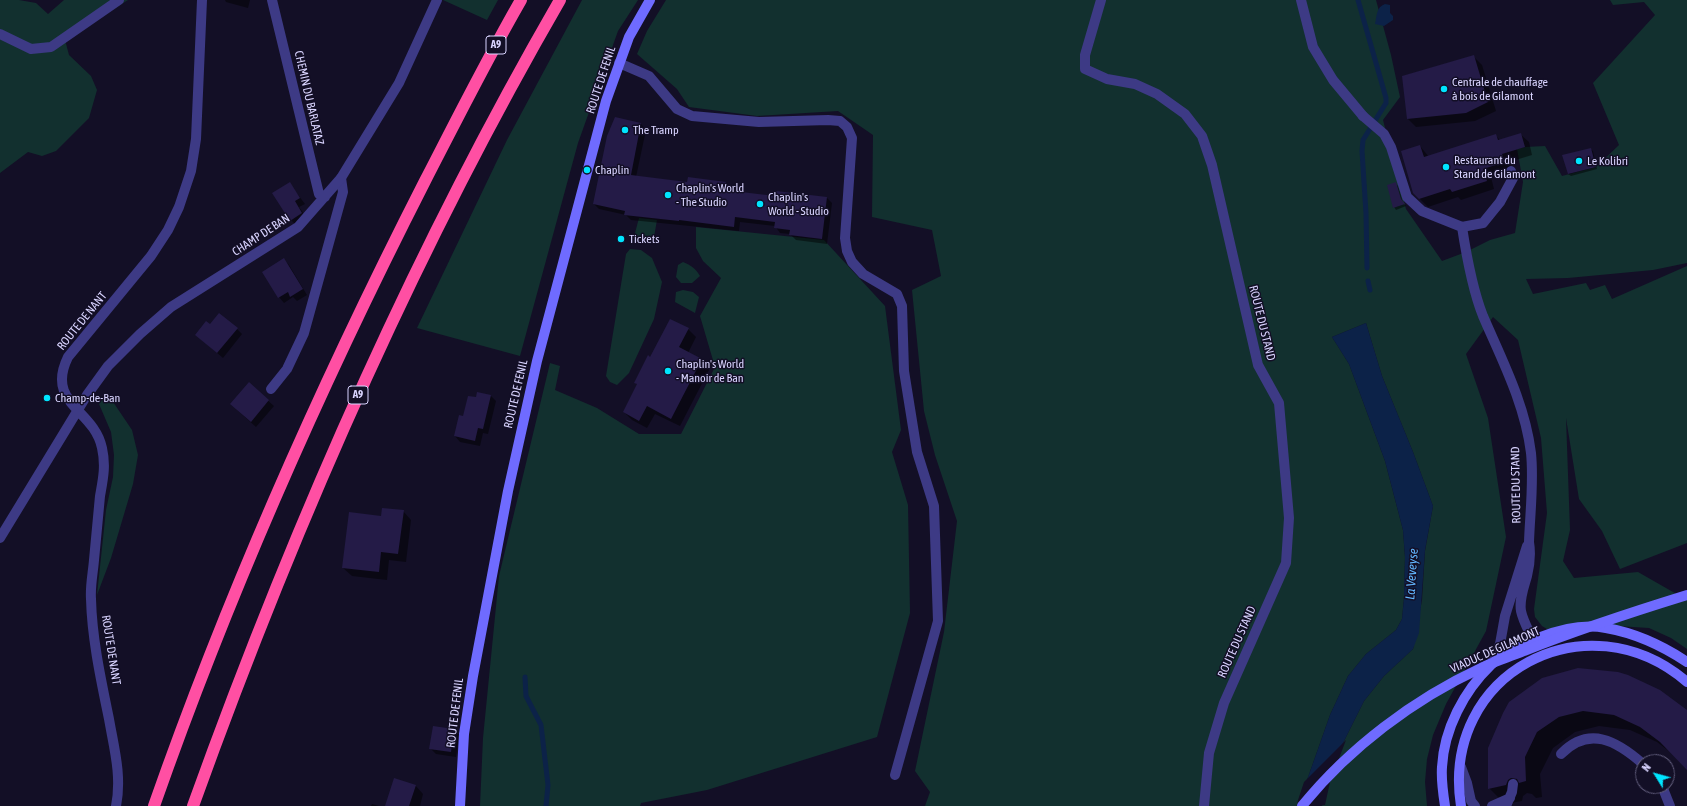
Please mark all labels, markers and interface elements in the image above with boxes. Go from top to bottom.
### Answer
road number: A9 [486,36,506,54]
street label: ROUTE DE FENIL [583,44,619,116]
street label: CHEMIN DU BARLATAZ [291,49,327,147]
place label: Centrale de chauffage à bois de Gilamont [1452,75,1548,103]
marker: Centrale de chauffage à bois de Gilamont [1439,84,1449,94]
place label: The Tramp [633,123,679,137]
marker: The Tramp [620,125,630,135]
place label: Restaurant du Stand de Gilamont [1454,153,1535,181]
place label: Le Kolibri [1587,154,1628,168]
marker: Le Kolibri [1574,156,1584,166]
marker: Restaurant du Stand de Gilamont [1441,162,1451,172]
place label: Chaplin [595,163,629,177]
marker: Chaplin [582,165,592,175]
place label: Chaplin's World - The Studio [676,181,744,209]
marker: Chaplin's World - The Studio [663,190,673,200]
place label: Chaplin's World - Studio [768,190,829,218]
marker: Chaplin's World - Studio [755,199,765,209]
street label: CHAMP DE BAN [229,211,293,259]
place label: Tickets [629,232,659,246]
marker: Tickets [616,234,626,244]
street label: ROUTE DU STAND [1246,284,1278,362]
street label: ROUTE DE NANT [54,289,110,353]
place label: Chaplin's World - Manoir de Ban [676,357,744,385]
street label: ROUTE DE FENIL [501,358,531,430]
marker: Chaplin's World - Manoir de Ban [663,366,673,376]
road number: A9 [348,386,368,404]
place label: Champ-de-Ban [55,391,120,405]
marker: Champ-de-Ban [42,393,52,403]
street label: ROUTE DU STAND [1508,446,1524,524]
water label: La Veveyse [1402,548,1422,600]
street label: ROUTE DU STAND [1215,604,1259,680]
street label: ROUTE DE NANT [98,614,124,686]
street label: VIADUC DE GILAMONT [1448,624,1542,676]
street label: ROUTE DE FENIL [444,677,466,749]
north arrow [1635,754,1675,794]
text: N [1639,761,1653,774]

